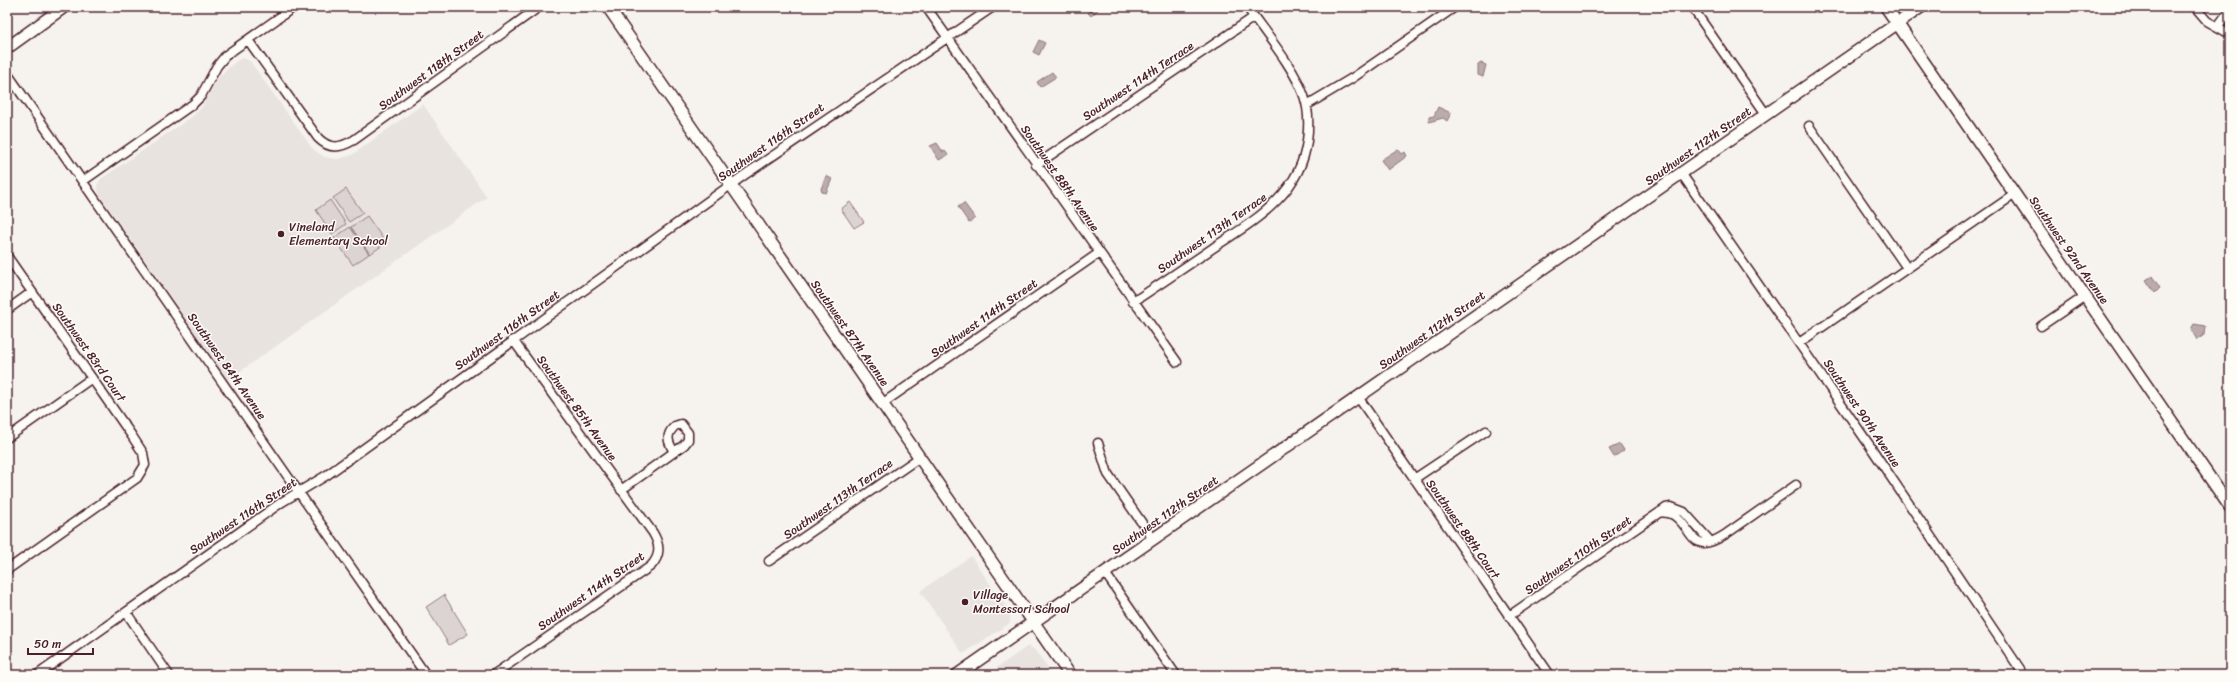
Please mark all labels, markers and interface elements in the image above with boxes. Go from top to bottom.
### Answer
street label: Southwest 118th Street [373,24,489,116]
street label: Southwest 114th Terrace [1078,35,1199,127]
street label: Southwest 116th Street [713,97,829,187]
street label: Southwest 112th Street [1640,101,1756,191]
street label: Southwest 88th Avenue [1015,120,1105,236]
street label: Southwest 113th Terrace [1152,187,1272,279]
street label: Southwest 92nd Avenue [2023,191,2115,309]
place label: Vineland Elementary School [289,216,389,252]
marker: Vineland Elementary School [276,229,286,239]
street label: Southwest 114th Street [926,273,1042,363]
street label: Southwest 87th Avenue [805,275,895,391]
street label: Southwest 116th Street [449,284,565,376]
street label: Southwest 112th Street [1374,285,1490,375]
street label: Southwest 83rd Court [46,298,132,407]
street label: Southwest 84th Avenue [182,308,273,424]
street label: Southwest 85th Avenue [531,350,623,466]
street label: Southwest 90th Avenue [1817,354,1907,472]
street label: Southwest 113th Terrace [778,453,898,545]
street label: Southwest 112th Street [1107,470,1223,560]
street label: Southwest 116th Street [185,472,301,560]
street label: Southwest 88th Court [1420,474,1507,585]
street label: Southwest 110th Street [1520,510,1636,600]
street label: Southwest 114th Street [533,546,649,636]
place label: Village Montessori School [973,584,1070,620]
marker: Village Montessori School [960,597,970,607]
scale bar [28,630,93,656]
text: 50 m [34,633,61,655]

